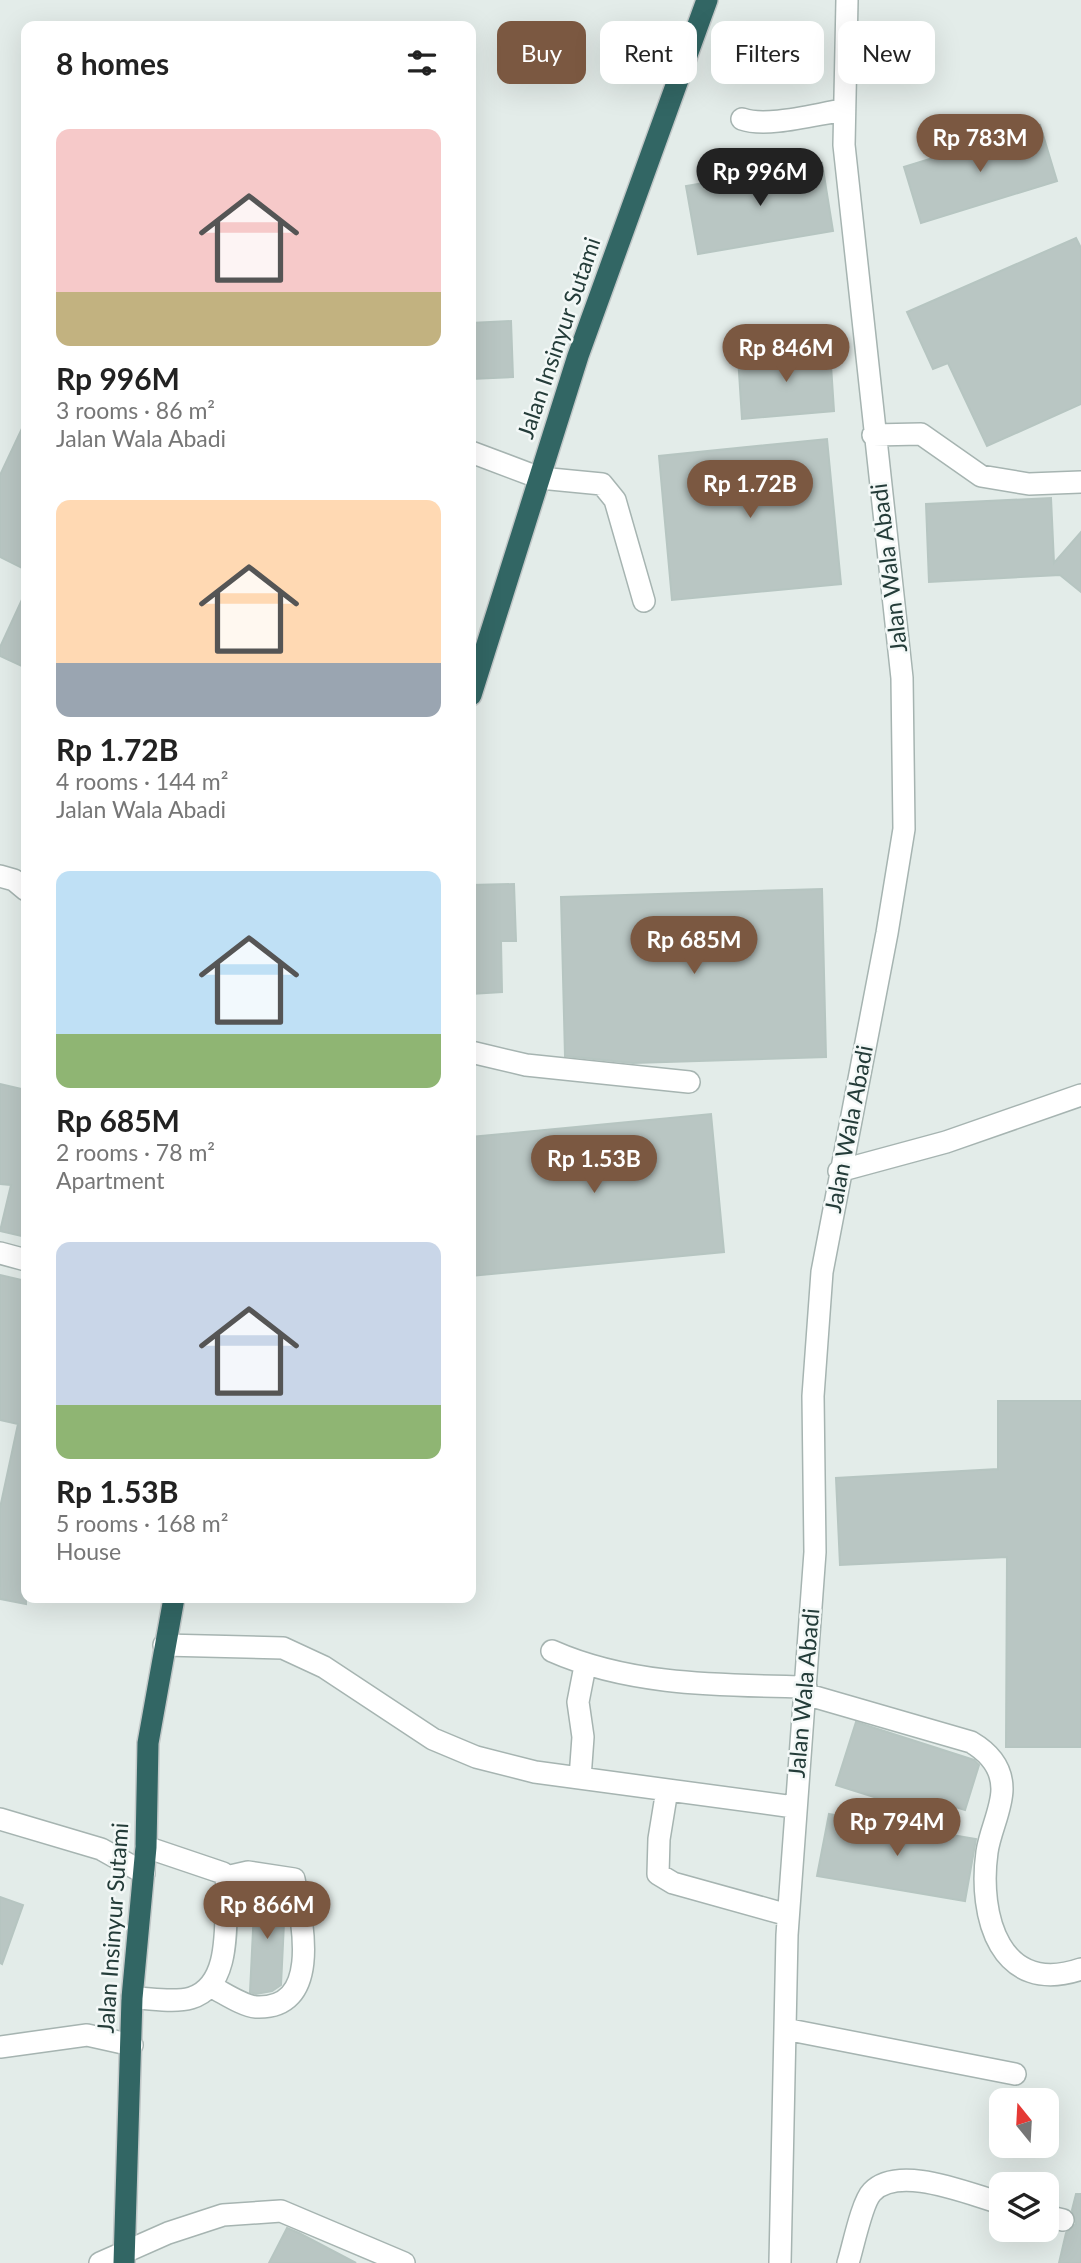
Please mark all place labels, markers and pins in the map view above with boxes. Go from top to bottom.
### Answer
pin: Rp 783M [915,114,1045,174]
pin: Rp 996M [695,148,825,208]
pin: Rp 846M [721,324,851,384]
pin: Rp 1.72B [678,461,822,520]
pin: Rp 685M [629,916,759,976]
pin: Rp 1.53B [522,1136,666,1195]
pin: Rp 794M [832,1798,962,1858]
pin: Rp 866M [202,1882,332,1941]

